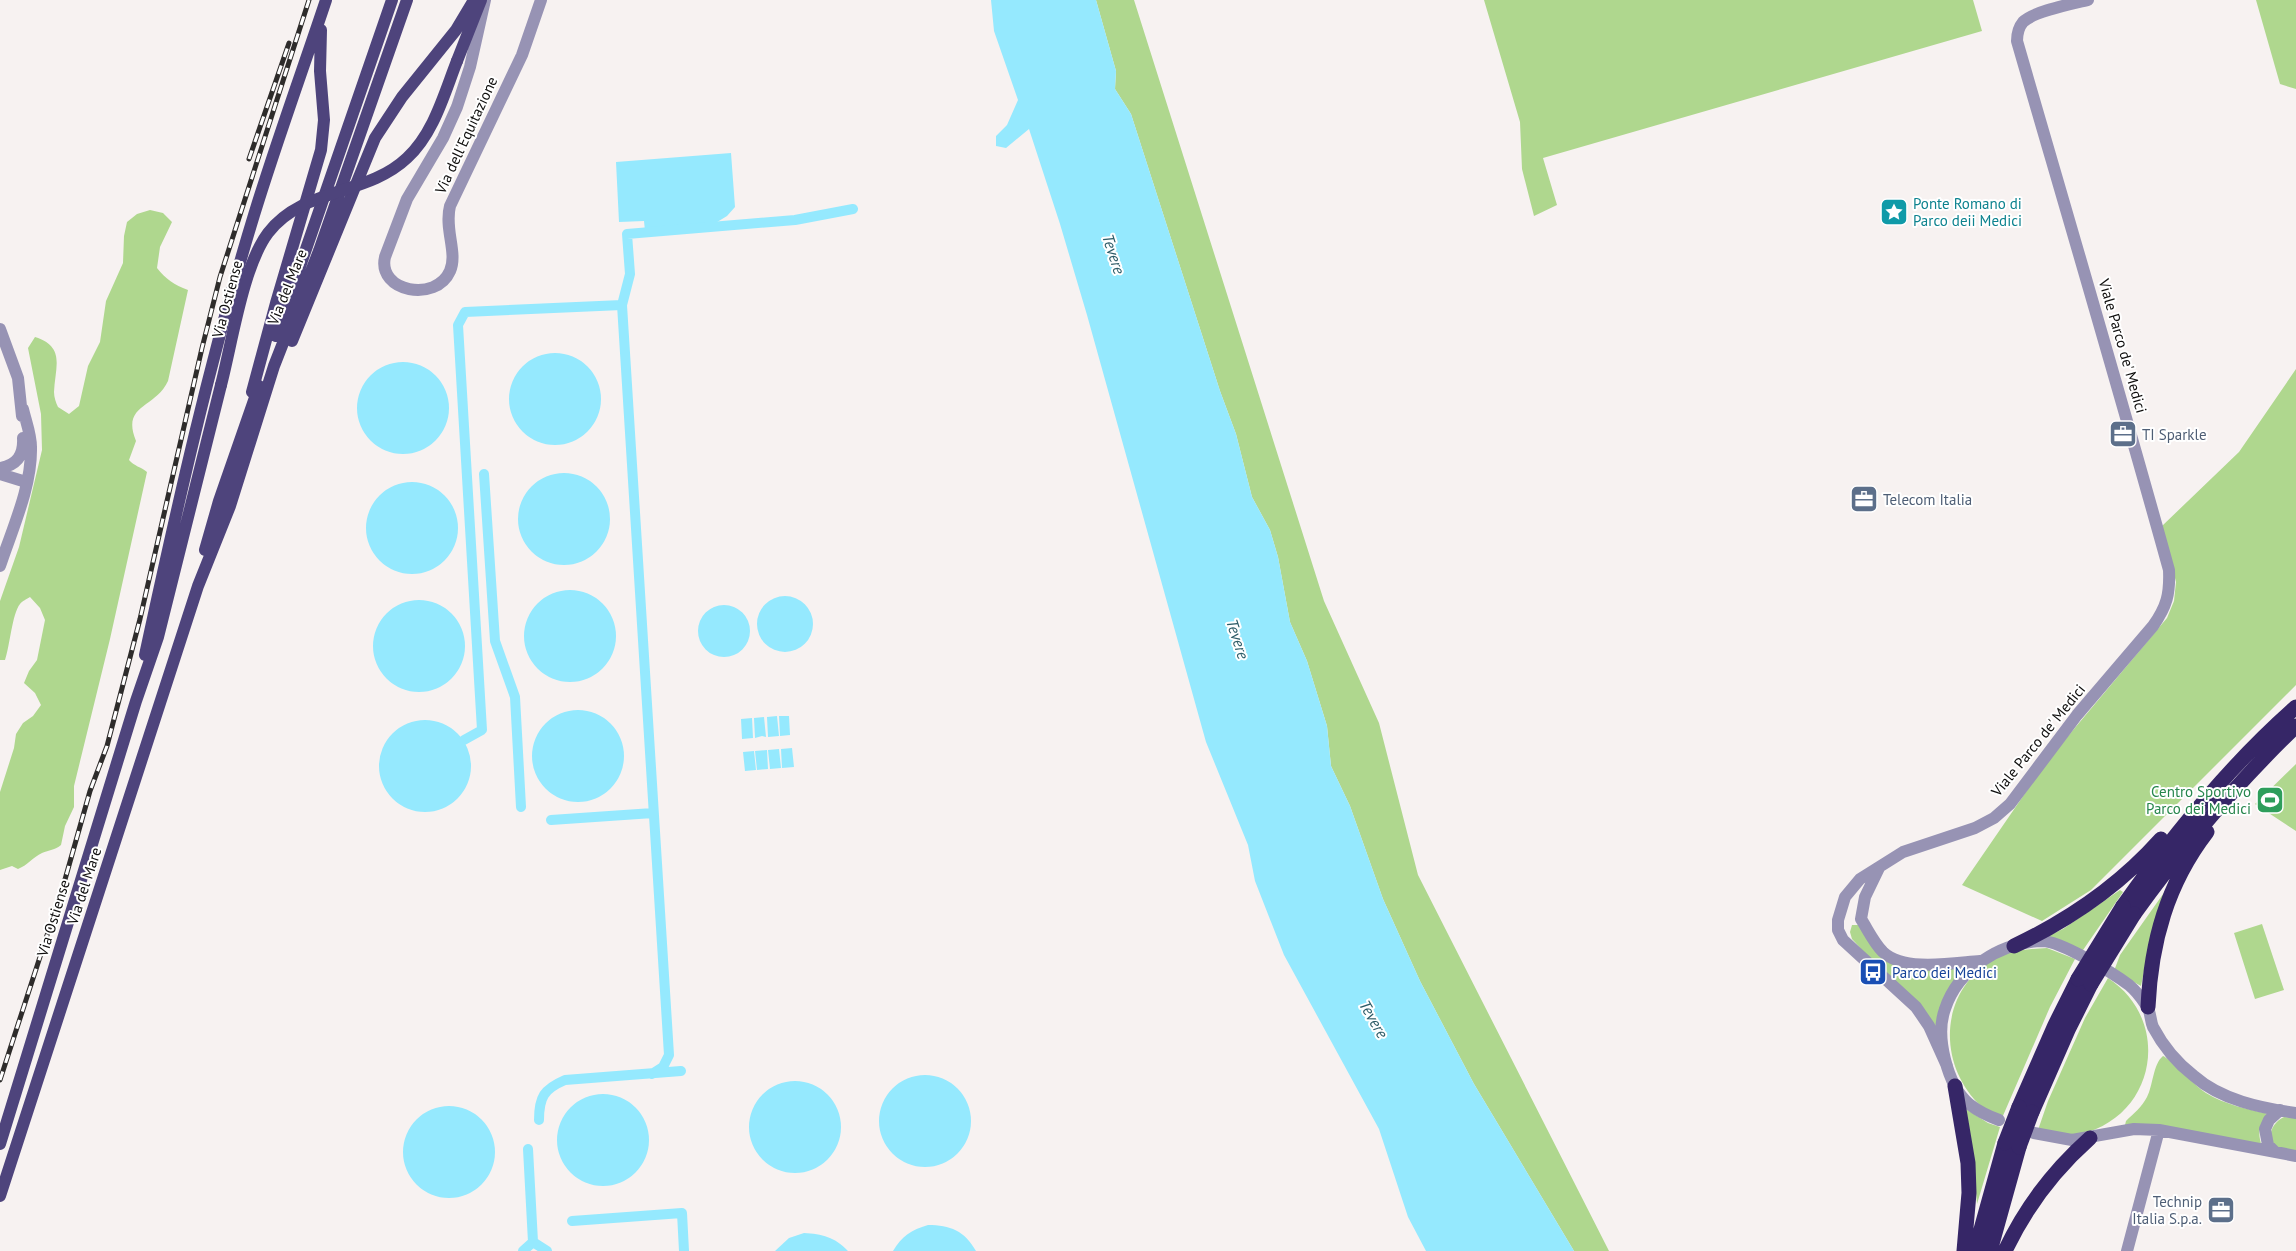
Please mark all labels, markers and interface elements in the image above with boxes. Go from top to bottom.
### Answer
street label: Via dell'Equitazione [430,73,501,197]
place label: Ponte Romano di Parco deii Medici [1913,194,2022,230]
place icon: Ponte Romano di Parco deii Medici [1879,197,1909,227]
water label: Tevere [1098,231,1130,277]
street label: Via del Mare [263,246,311,329]
street label: Via Ostiense [207,258,246,341]
street label: Viale Parco de' Medici [2094,276,2151,415]
office icon: TI Sparkle [2108,419,2138,449]
place label: TI Sparkle [2142,425,2207,444]
office icon: Telecom Italia [1849,484,1879,514]
place label: Telecom Italia [1883,490,1972,509]
water label: Tevere [1222,616,1254,662]
street label: Viale Parco de' Medici [1986,680,2089,801]
place label: Centro Sportivo Parco dei Medici [2146,782,2251,818]
sports icon: Centro Sportivo Parco dei Medici [2255,785,2285,815]
street label: Via del Mare [62,845,105,928]
street label: Via Ostiense [32,877,74,960]
bus stop icon: Parco dei Medici [1858,957,1888,987]
place label: Parco dei Medici [1892,963,1997,982]
water label: Tevere [1355,996,1393,1042]
place label: Technip Italia S.p.a. [2132,1192,2202,1228]
office icon: Technip Italia S.p.a. [2206,1195,2236,1225]

